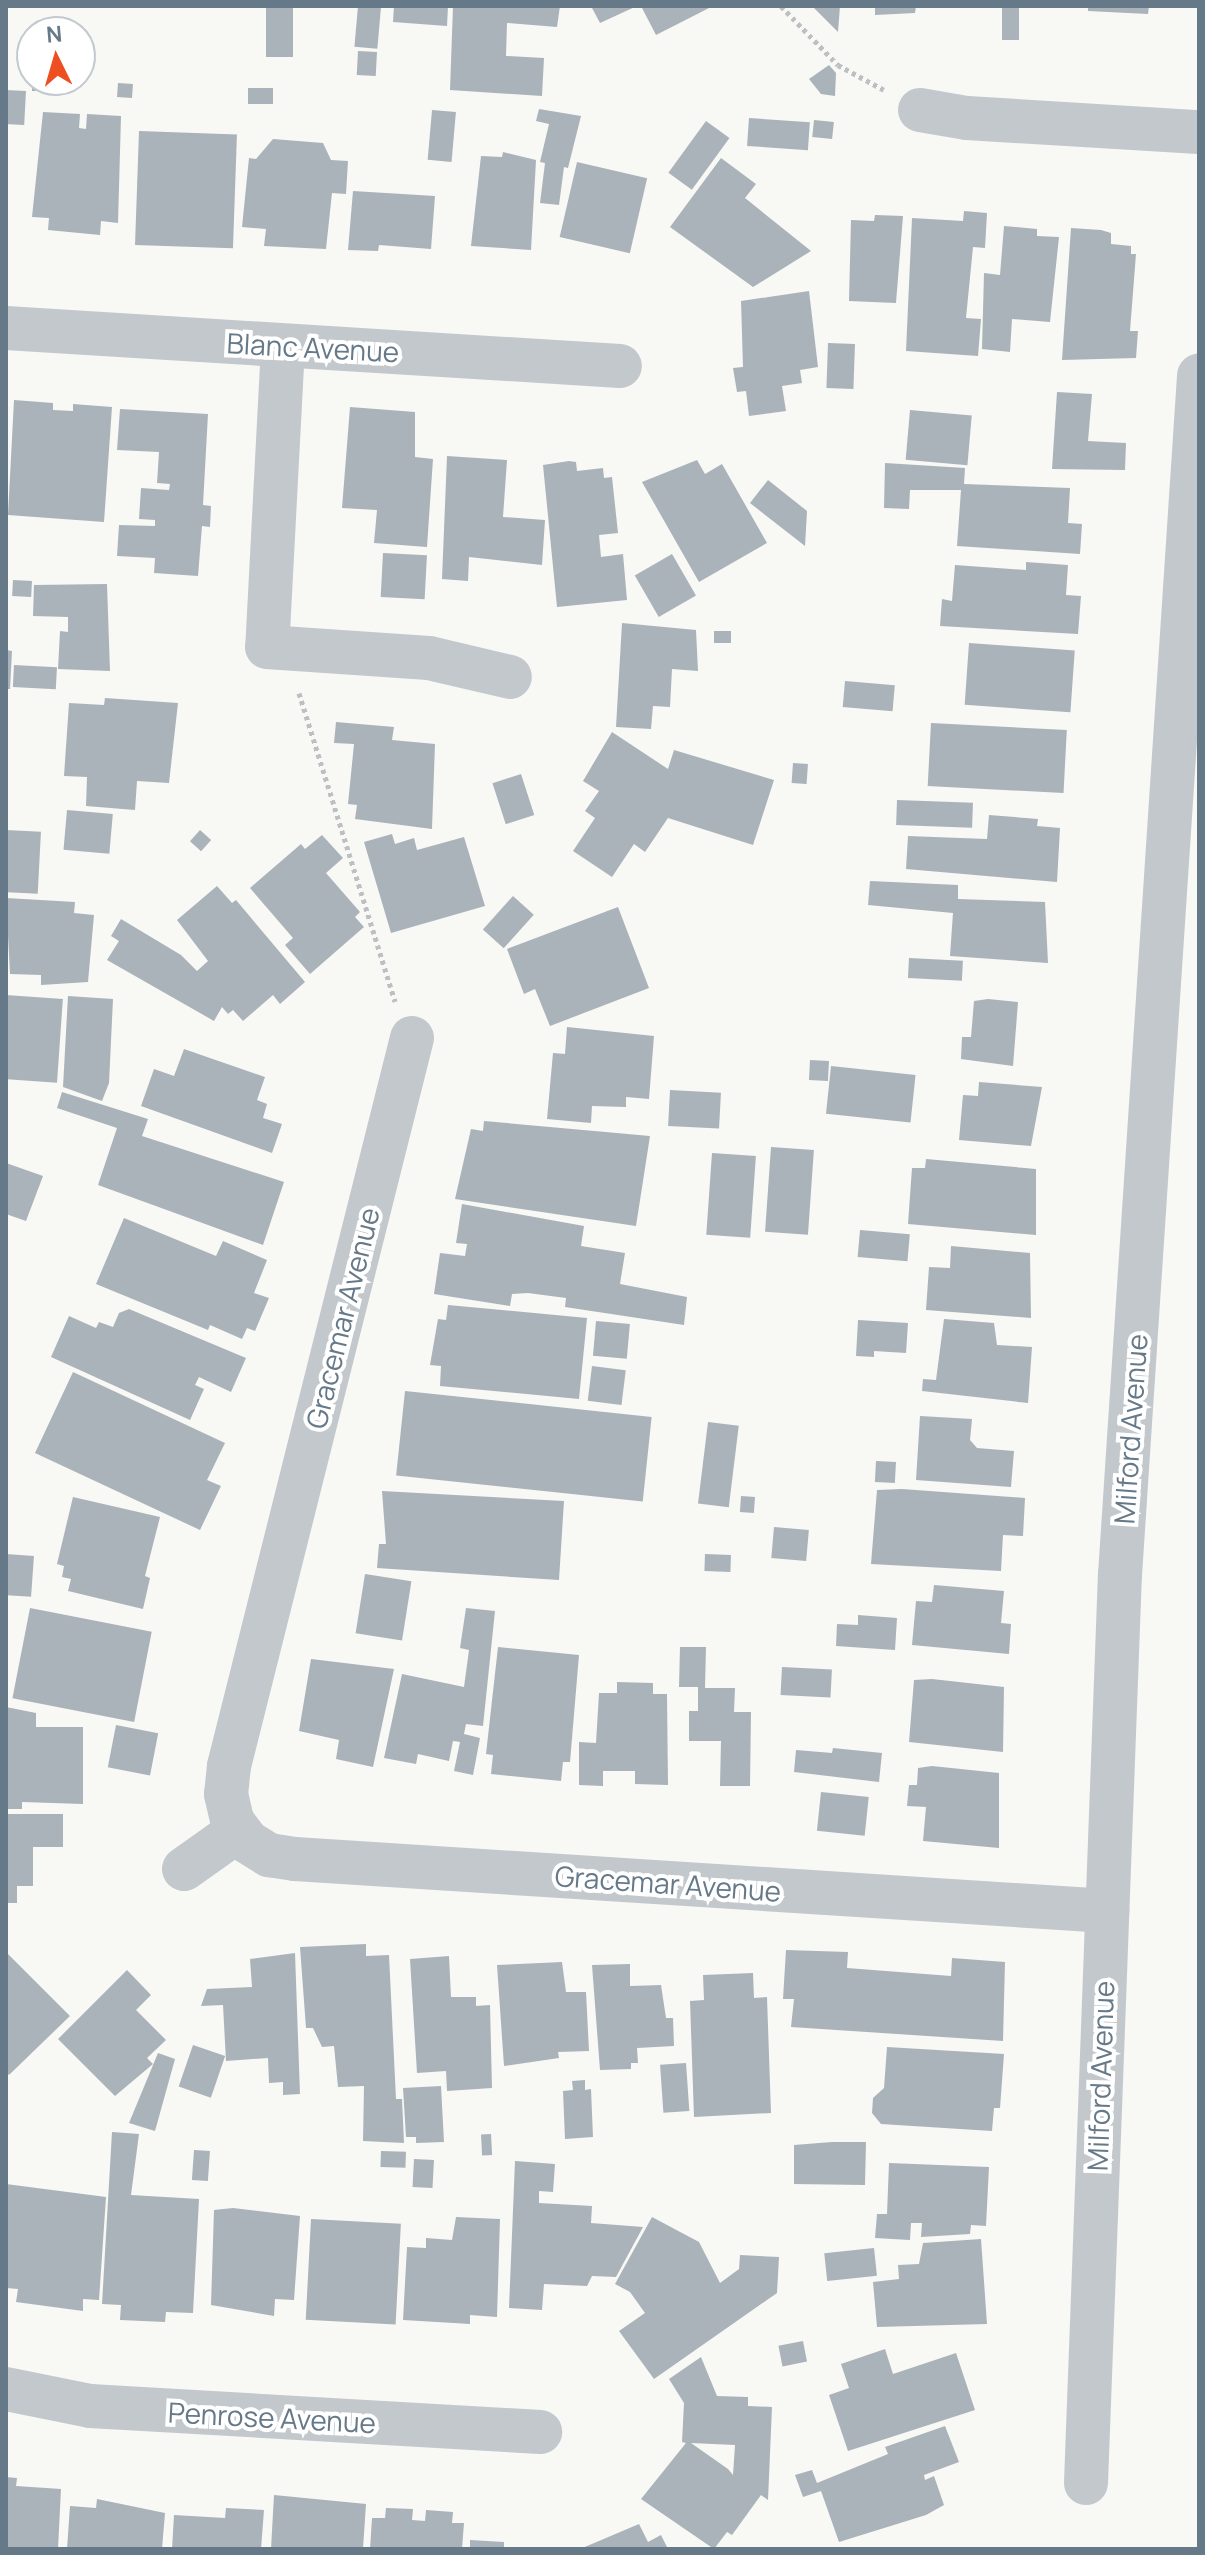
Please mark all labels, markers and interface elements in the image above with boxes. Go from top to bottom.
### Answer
north arrow [16,16,96,96]
text: N [45,18,63,50]
street label: Blanc Avenue [226,326,400,368]
street label: Gracemar Avenue [298,1204,386,1432]
street label: Milford Avenue [1107,1333,1153,1525]
street label: Gracemar Avenue [554,1858,782,1908]
street label: Milford Avenue [1080,1980,1120,2172]
street label: Penrose Avenue [167,2395,377,2439]

